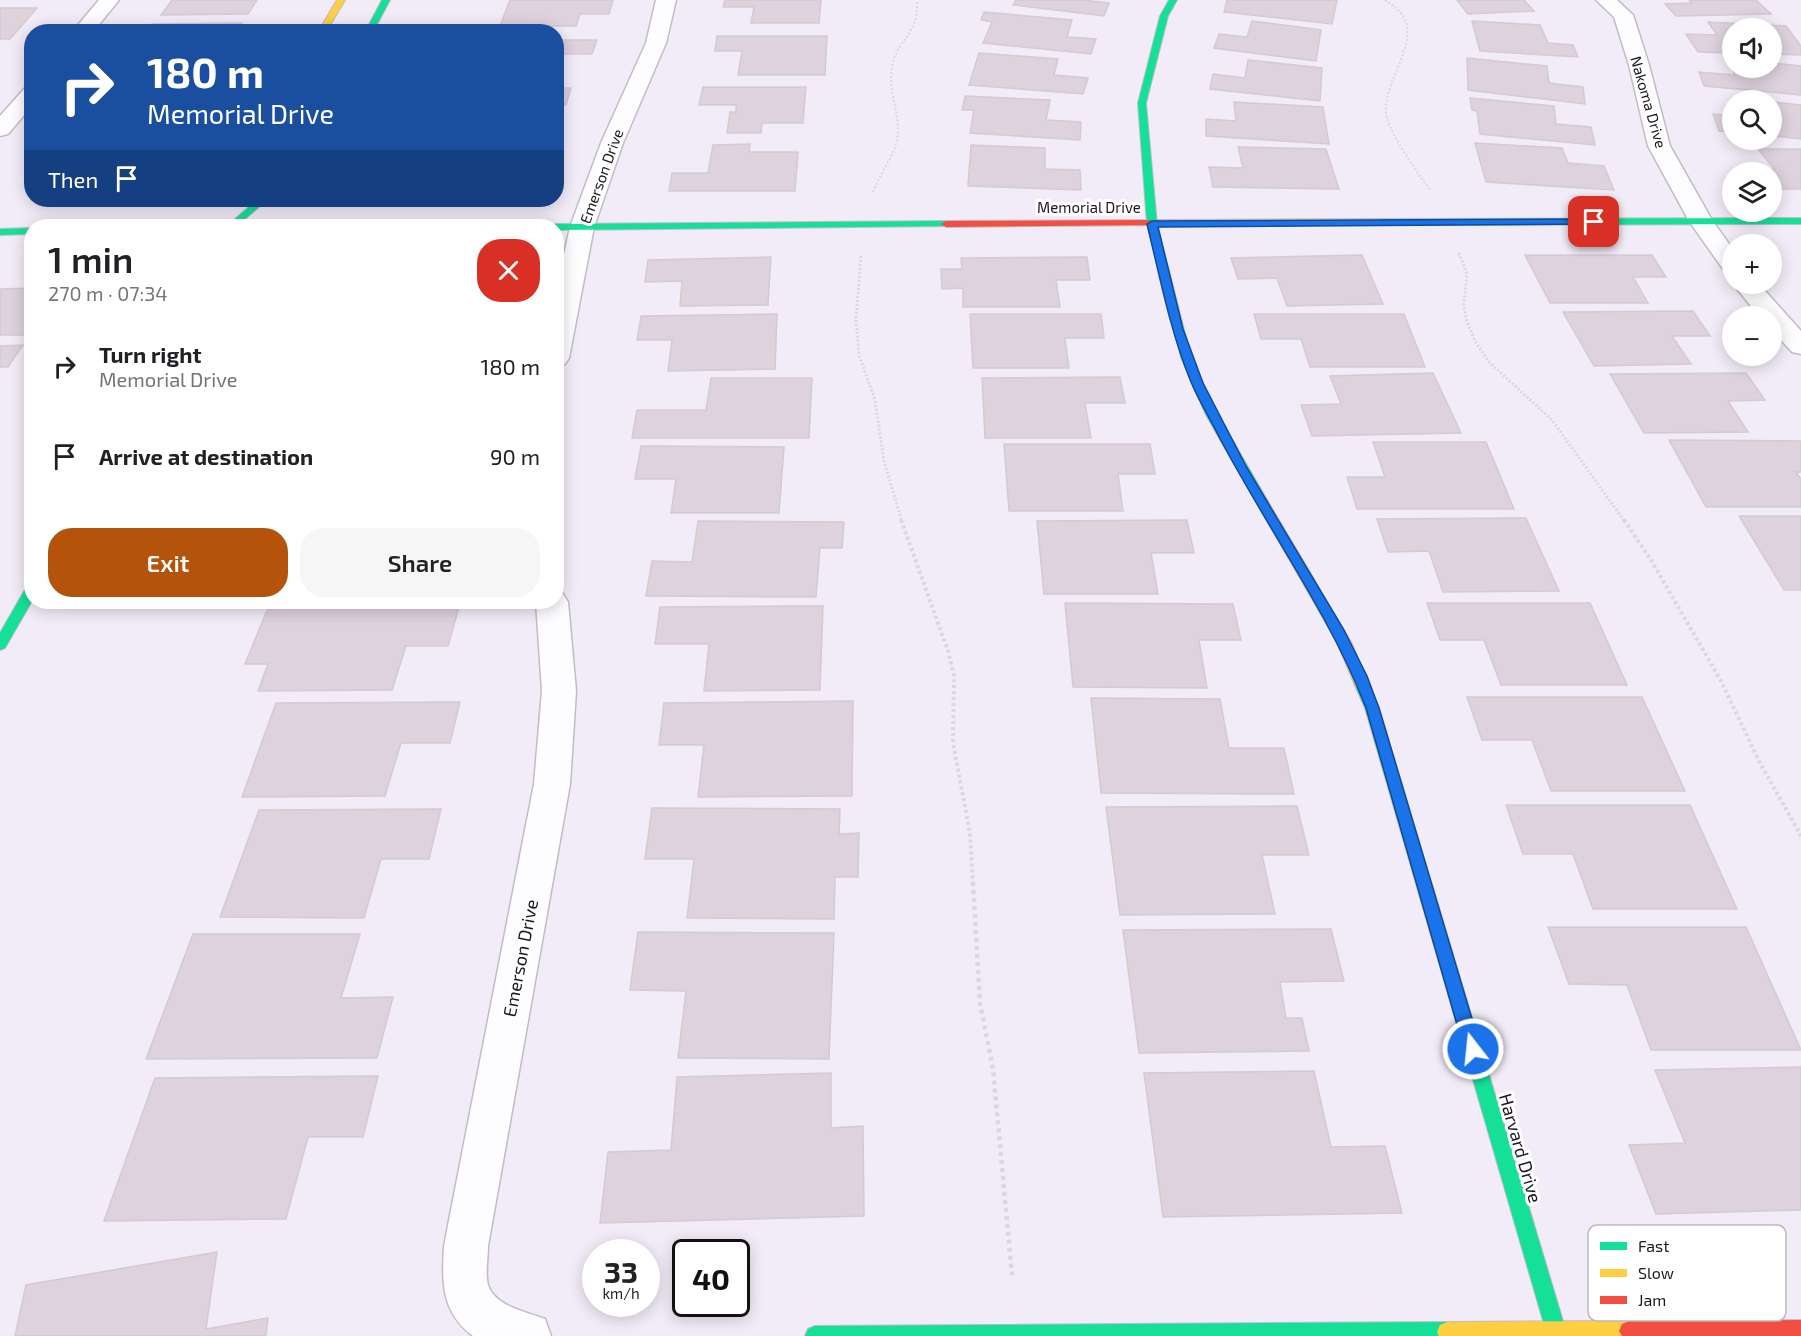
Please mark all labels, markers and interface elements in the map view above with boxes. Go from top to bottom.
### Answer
map controls [1722,18,1782,366]
button: sound [1722,18,1782,78]
text: 180 m [147,46,264,96]
icon: right [48,48,126,126]
street label: Nakoma Drive [1627,54,1671,150]
button: search [1722,90,1782,150]
text: Memorial Drive [147,97,334,129]
street label: Emerson Drive [576,126,626,226]
icon: arrive [110,162,143,195]
button: layers [1722,162,1782,222]
text: Then [48,166,98,192]
pin [1568,196,1619,247]
street label: Memorial Drive [1037,198,1141,216]
icon: arrive [1577,205,1610,238]
button: + [1722,234,1782,294]
text: 1 min [48,237,133,280]
button: close [477,239,540,302]
text: 270 m · 07:34 [48,281,168,305]
button: − [1722,306,1782,366]
text: Turn right [99,341,201,367]
icon: right [48,350,81,383]
text: 180 m [480,353,540,379]
text: Memorial Drive [99,367,238,391]
icon: arrive [48,440,81,473]
text: Arrive at destination [99,443,313,469]
text: 90 m [490,443,540,469]
button: Exit [48,528,288,597]
button: Share [300,528,540,597]
street label: Emerson Drive [498,897,542,1019]
position arrow [1441,1017,1505,1081]
street label: Harvard Drive [1495,1091,1547,1205]
legend [1588,1225,1786,1321]
text: Fast [1638,1236,1669,1255]
speed limit sign: 40 [672,1239,750,1317]
text: 33 [604,1253,638,1289]
text: Slow [1638,1263,1674,1282]
text: km/h [602,1284,640,1302]
text: Jam [1638,1290,1666,1309]

